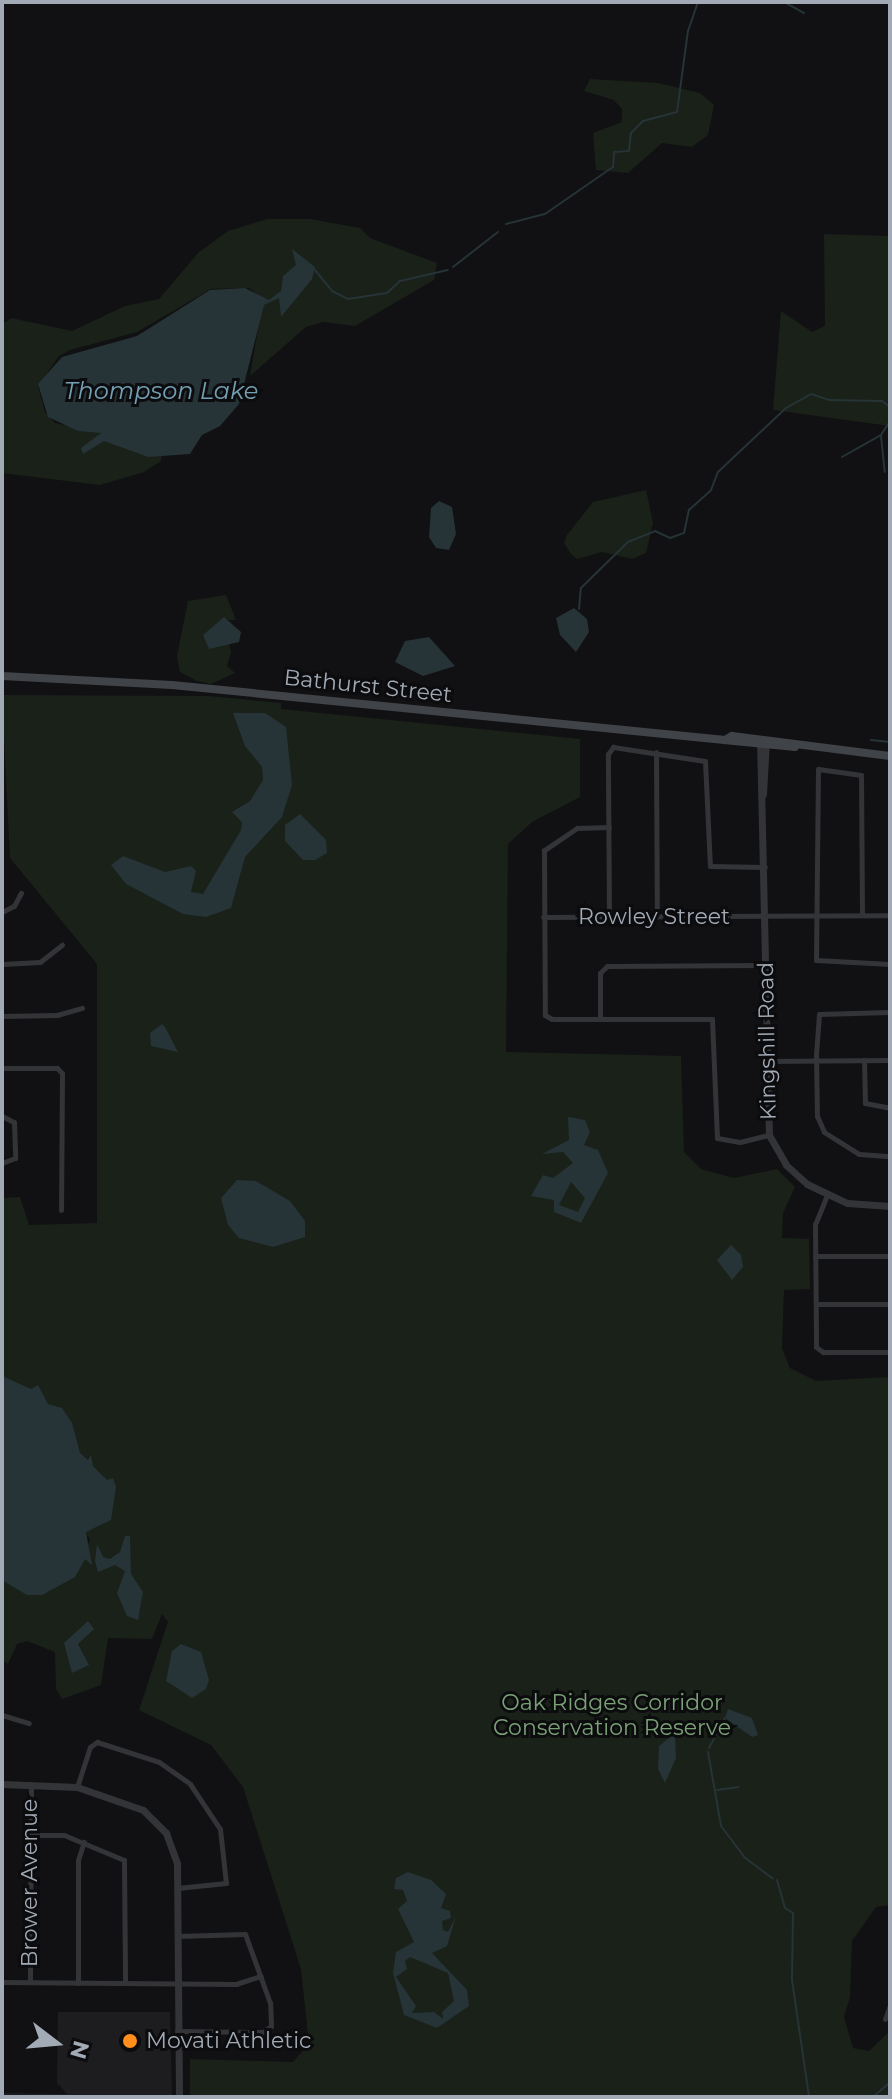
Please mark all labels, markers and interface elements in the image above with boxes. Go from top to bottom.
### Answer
water label: Thompson Lake [64,377,258,405]
street label: Bathurst Street [283,664,453,708]
street label: Rowley Street [578,904,730,930]
street label: Kingshill Road [752,962,782,1120]
park label: Oak Ridges Corridor Conservation Reserve [493,1689,731,1740]
street label: Brower Avenue [17,1799,43,1967]
north arrow [16,2003,96,2083]
place label: Movati Athletic [146,2028,311,2054]
marker: Movati Athletic [121,2032,139,2050]
text: N [64,2037,95,2062]

